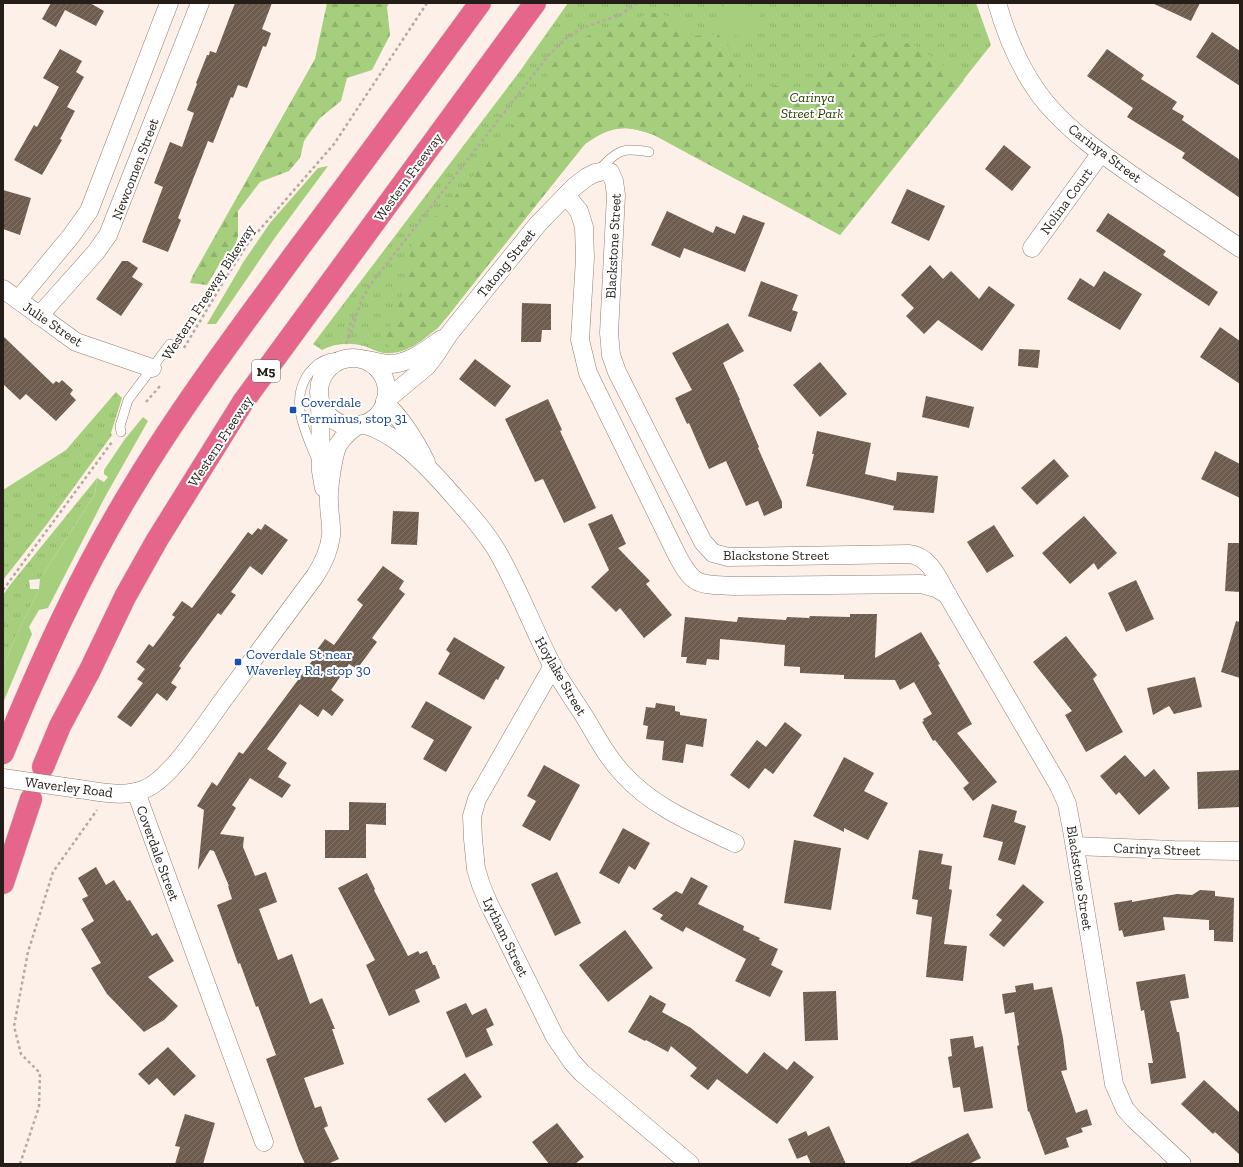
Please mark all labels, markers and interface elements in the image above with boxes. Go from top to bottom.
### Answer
park label: Carinya Street Park [781,89,843,122]
street label: Newcomen Street [108,115,163,222]
street label: Carinya Street [1065,120,1145,187]
street label: Western Freeway [371,129,447,225]
street label: Nolina Court [1037,164,1097,238]
street label: Blackstone Street [602,192,625,299]
street label: Western Freeway Bikeway [158,221,259,363]
street label: Tatong Street [474,225,540,301]
street label: Julie Street [20,298,86,351]
road number: M5 [252,360,280,382]
street label: Western Freeway [185,392,257,490]
place label: Coverdale Terminus, stop 31 [301,394,407,427]
marker: Coverdale Terminus, stop 31 [288,405,298,415]
street label: Blackstone Street [723,547,830,564]
street label: Hoylake Street [531,634,590,719]
place label: Coverdale St near Waverley Rd, stop 30 [246,646,371,679]
marker: Coverdale St near Waverley Rd, stop 30 [233,657,243,667]
street label: Waverley Road [24,774,114,801]
street label: Coverdale Street [132,803,183,904]
street label: Blackstone Street [1063,825,1096,932]
street label: Carinya Street [1113,839,1202,860]
street label: Lytham Street [479,895,532,980]

